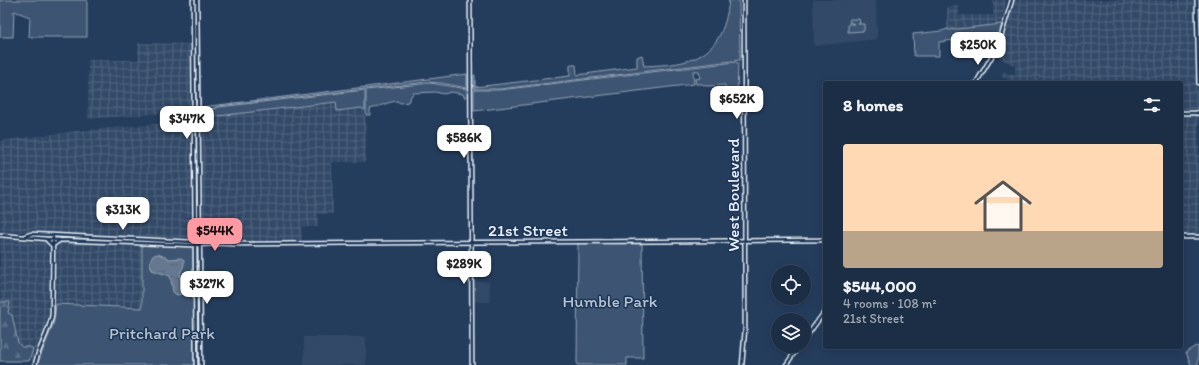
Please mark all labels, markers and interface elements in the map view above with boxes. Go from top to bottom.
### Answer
pin: $250K [950,32,1006,66]
text: $250K [960,37,996,52]
pin: $652K [709,86,765,120]
text: $652K [719,91,755,106]
icon: filters [1141,94,1163,116]
text: 8 homes [843,95,903,115]
pin: $347K [159,106,215,140]
text: $347K [169,111,205,126]
pin: $586K [436,125,492,159]
text: $586K [446,130,482,145]
street label: West Boulevard [723,138,743,252]
icon: home [967,170,1039,242]
pin: $313K [95,197,151,231]
text: $313K [105,202,141,217]
pin: $544K [187,218,243,252]
street label: 21st Street [488,220,569,240]
text: $544K [196,223,234,238]
pin: $289K [436,251,492,285]
text: $289K [446,256,482,271]
map controls [771,265,811,353]
button: locate [771,265,811,305]
pin: $327K [179,271,235,305]
text: $327K [189,276,225,291]
text: $544,000 [843,276,916,296]
park label: Humble Park [563,291,658,311]
text: 4 rooms · 108 m² [843,296,937,311]
text: 21st Street [843,311,904,326]
button: layers [771,313,811,353]
park label: Pritchard Park [109,323,215,343]

